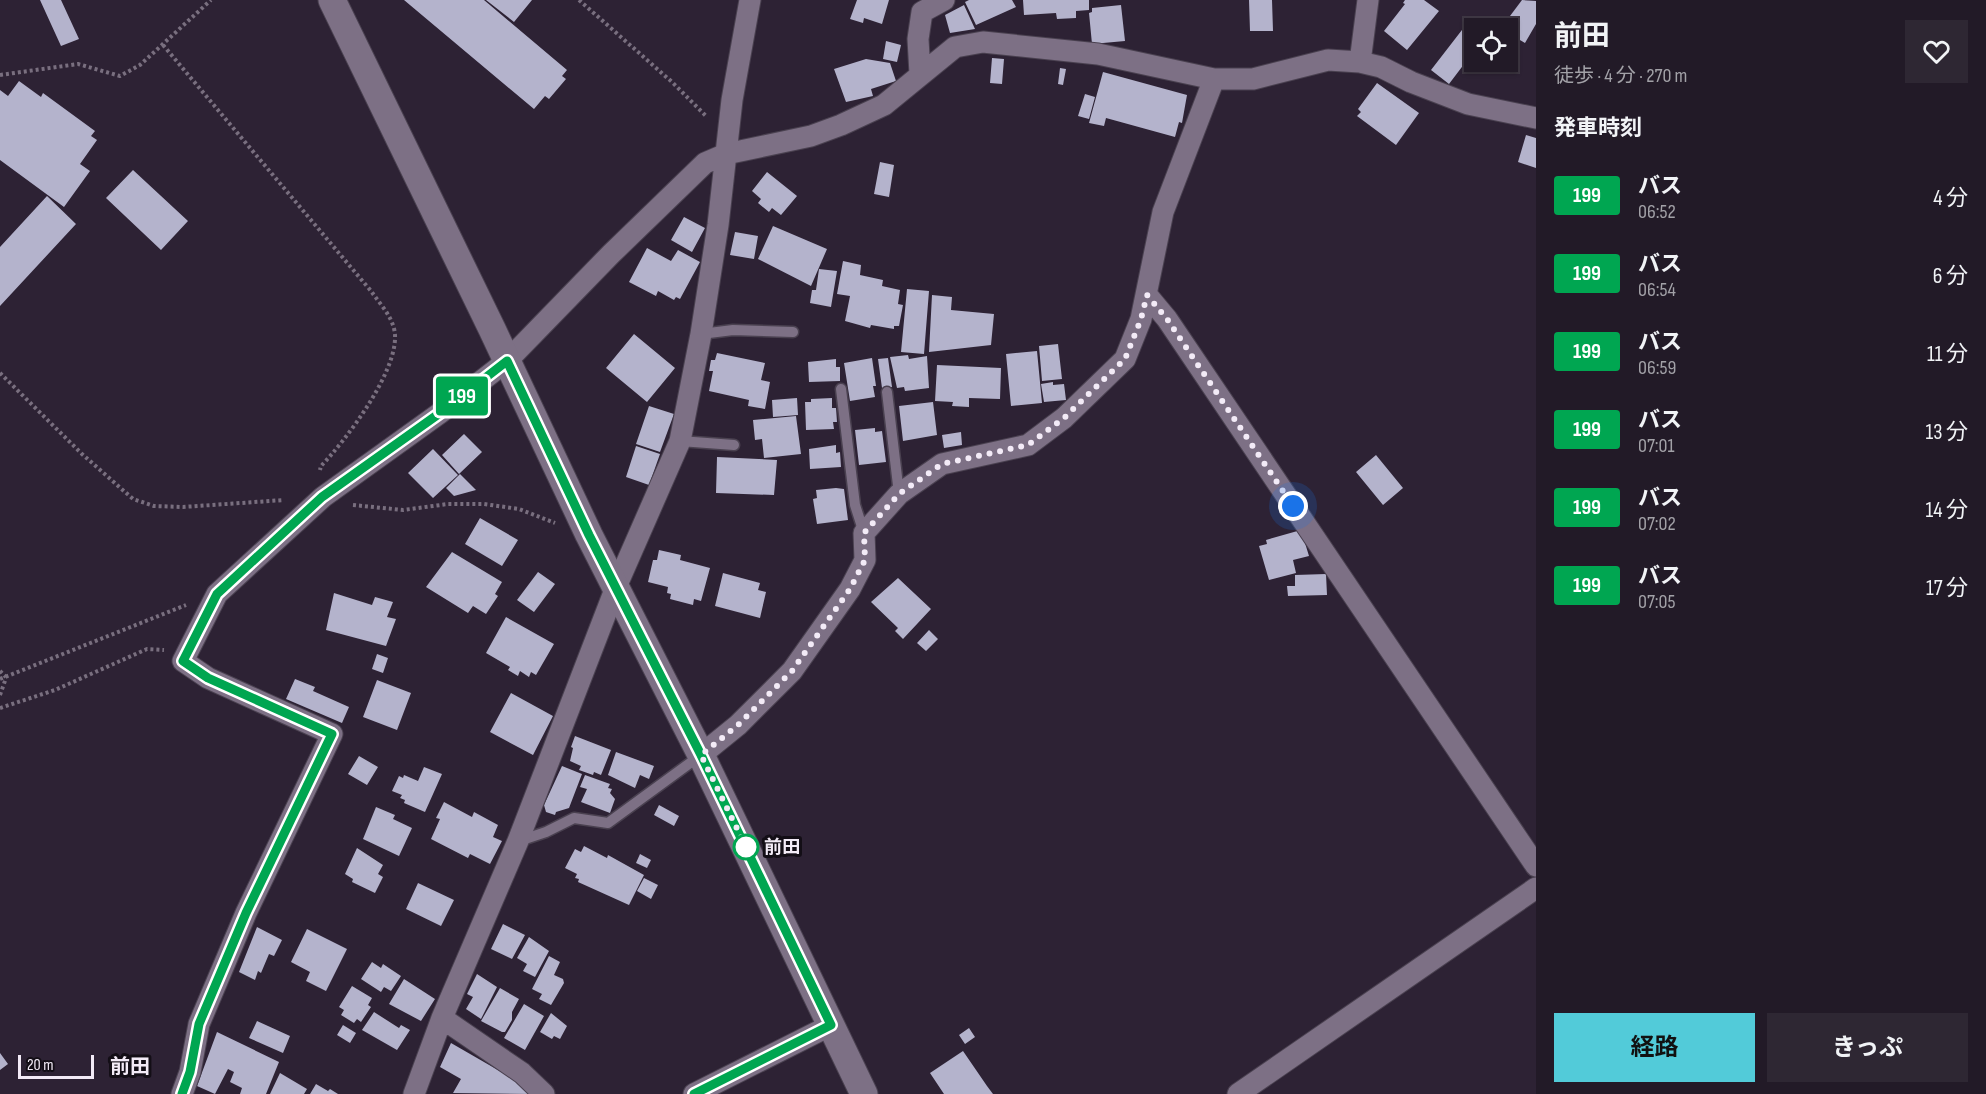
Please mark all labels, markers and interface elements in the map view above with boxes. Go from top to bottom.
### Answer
map controls [1464,18,1518,72]
button: locate [1464,18,1518,72]
text: 前田 [1554,20,1610,53]
button: heart [1905,20,1968,83]
text: 徒歩 · 4 分 · 270 m [1554,64,1687,88]
text: 発車時刻 [1554,115,1642,142]
text: バス [1638,173,1682,200]
text: 199 [1573,183,1601,208]
text: 4 分 [1933,185,1968,212]
text: 06:52 [1638,200,1676,224]
text: バス [1638,251,1682,278]
text: 199 [1573,261,1601,286]
text: 6 分 [1933,263,1968,290]
text: 06:54 [1638,278,1676,302]
text: バス [1638,329,1682,356]
text: 199 [1573,339,1601,364]
text: 11 分 [1927,341,1968,368]
text: 06:59 [1638,356,1676,380]
line badge: 199 [428,376,496,416]
text: 199 [448,384,476,409]
text: バス [1638,407,1682,434]
text: 199 [1573,417,1601,442]
text: 13 分 [1926,419,1968,446]
text: 07:01 [1638,434,1674,458]
text: バス [1638,485,1682,512]
your location [1278,491,1308,521]
text: 199 [1573,495,1601,520]
text: 14 分 [1926,497,1968,524]
text: 07:02 [1638,512,1676,536]
text: バス [1638,563,1682,590]
text: 199 [1573,573,1601,598]
text: 17 分 [1926,575,1968,602]
text: 07:05 [1638,590,1675,614]
marker: 前田 [733,834,759,860]
place label: 前田 [764,837,800,858]
button: 経路 [1554,1013,1755,1082]
button: きっぷ [1767,1013,1968,1082]
scale bar [18,1052,94,1080]
district label: 前田 [110,1055,150,1079]
text: 20 m [27,1056,54,1075]

